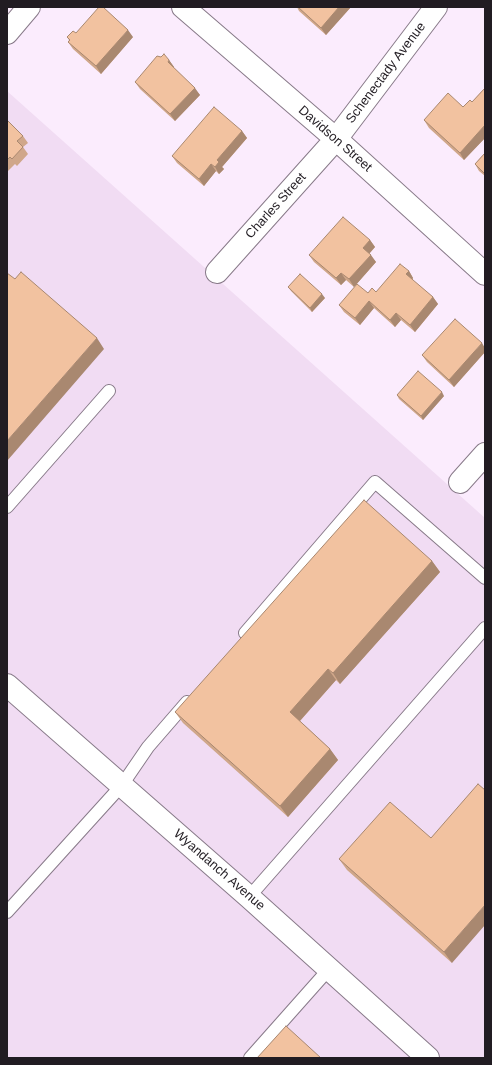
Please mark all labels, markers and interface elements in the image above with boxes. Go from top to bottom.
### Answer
street label: Schenectady Avenue [343,19,429,127]
street label: Davidson Street [295,103,375,175]
street label: Charles Street [242,170,310,242]
street label: Wyandanch Avenue [170,826,268,914]

